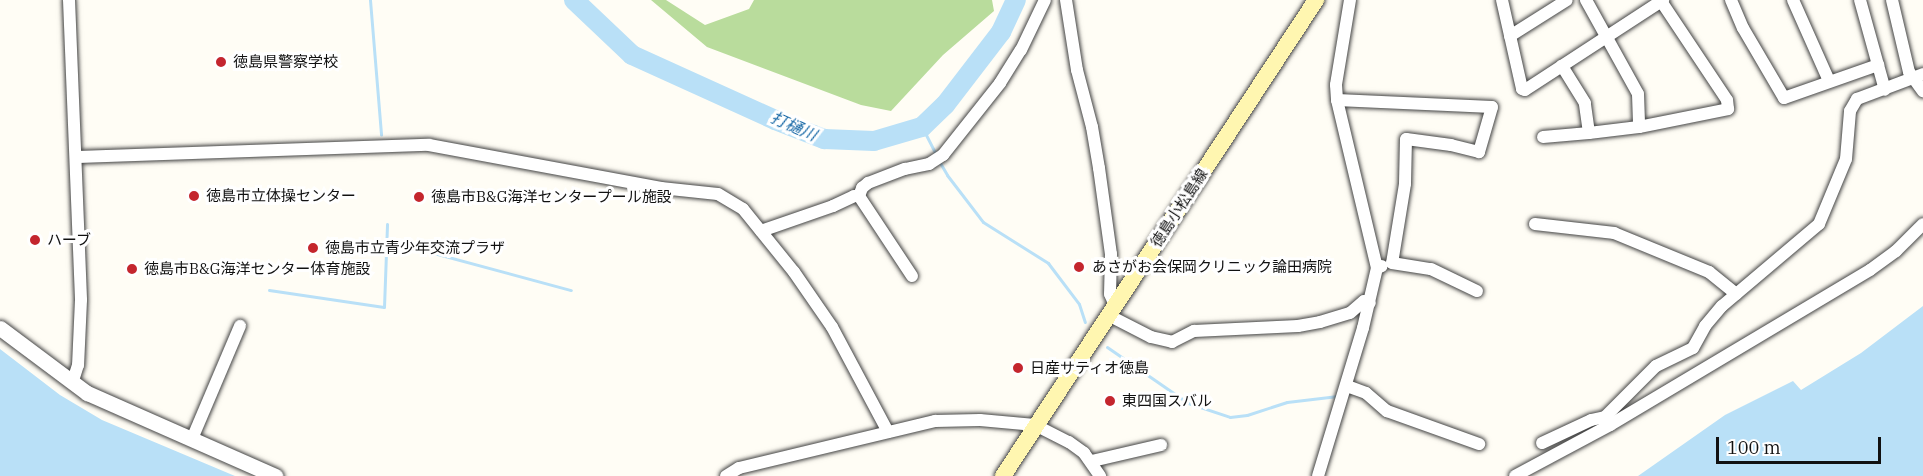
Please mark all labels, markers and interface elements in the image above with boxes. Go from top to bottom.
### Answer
place label: 徳島県警察学校 [233,53,338,71]
marker: 徳島県警察学校 [214,55,228,69]
water label: 打樋川 [768,107,820,145]
street label: 徳島小松島線 [1147,165,1211,251]
place label: 徳島市立体操センター [206,187,356,205]
place label: 徳島市B&G海洋センタープール施設 [431,188,673,206]
marker: 徳島市立体操センター [187,189,201,203]
marker: 徳島市B&G海洋センタープール施設 [412,190,426,204]
place label: ハーブ [47,231,92,249]
marker: ハーブ [28,233,42,247]
place label: 徳島市立青少年交流プラザ [325,239,505,257]
marker: 徳島市立青少年交流プラザ [306,241,320,255]
marker: あさがお会保岡クリニック論田病院 [1070,258,1088,276]
place label: あさがお会保岡クリニック論田病院 [1092,258,1332,276]
place label: 徳島市B&G海洋センター体育施設 [144,260,371,278]
marker: 徳島市B&G海洋センター体育施設 [125,262,139,276]
place label: 日産サティオ徳島 [1030,359,1150,377]
marker: 日産サティオ徳島 [1011,361,1025,375]
place label: 東四国スバル [1122,392,1212,410]
marker: 東四国スバル [1103,394,1117,408]
scale bar [1719,425,1884,463]
text: 100 m [1727,436,1781,459]

